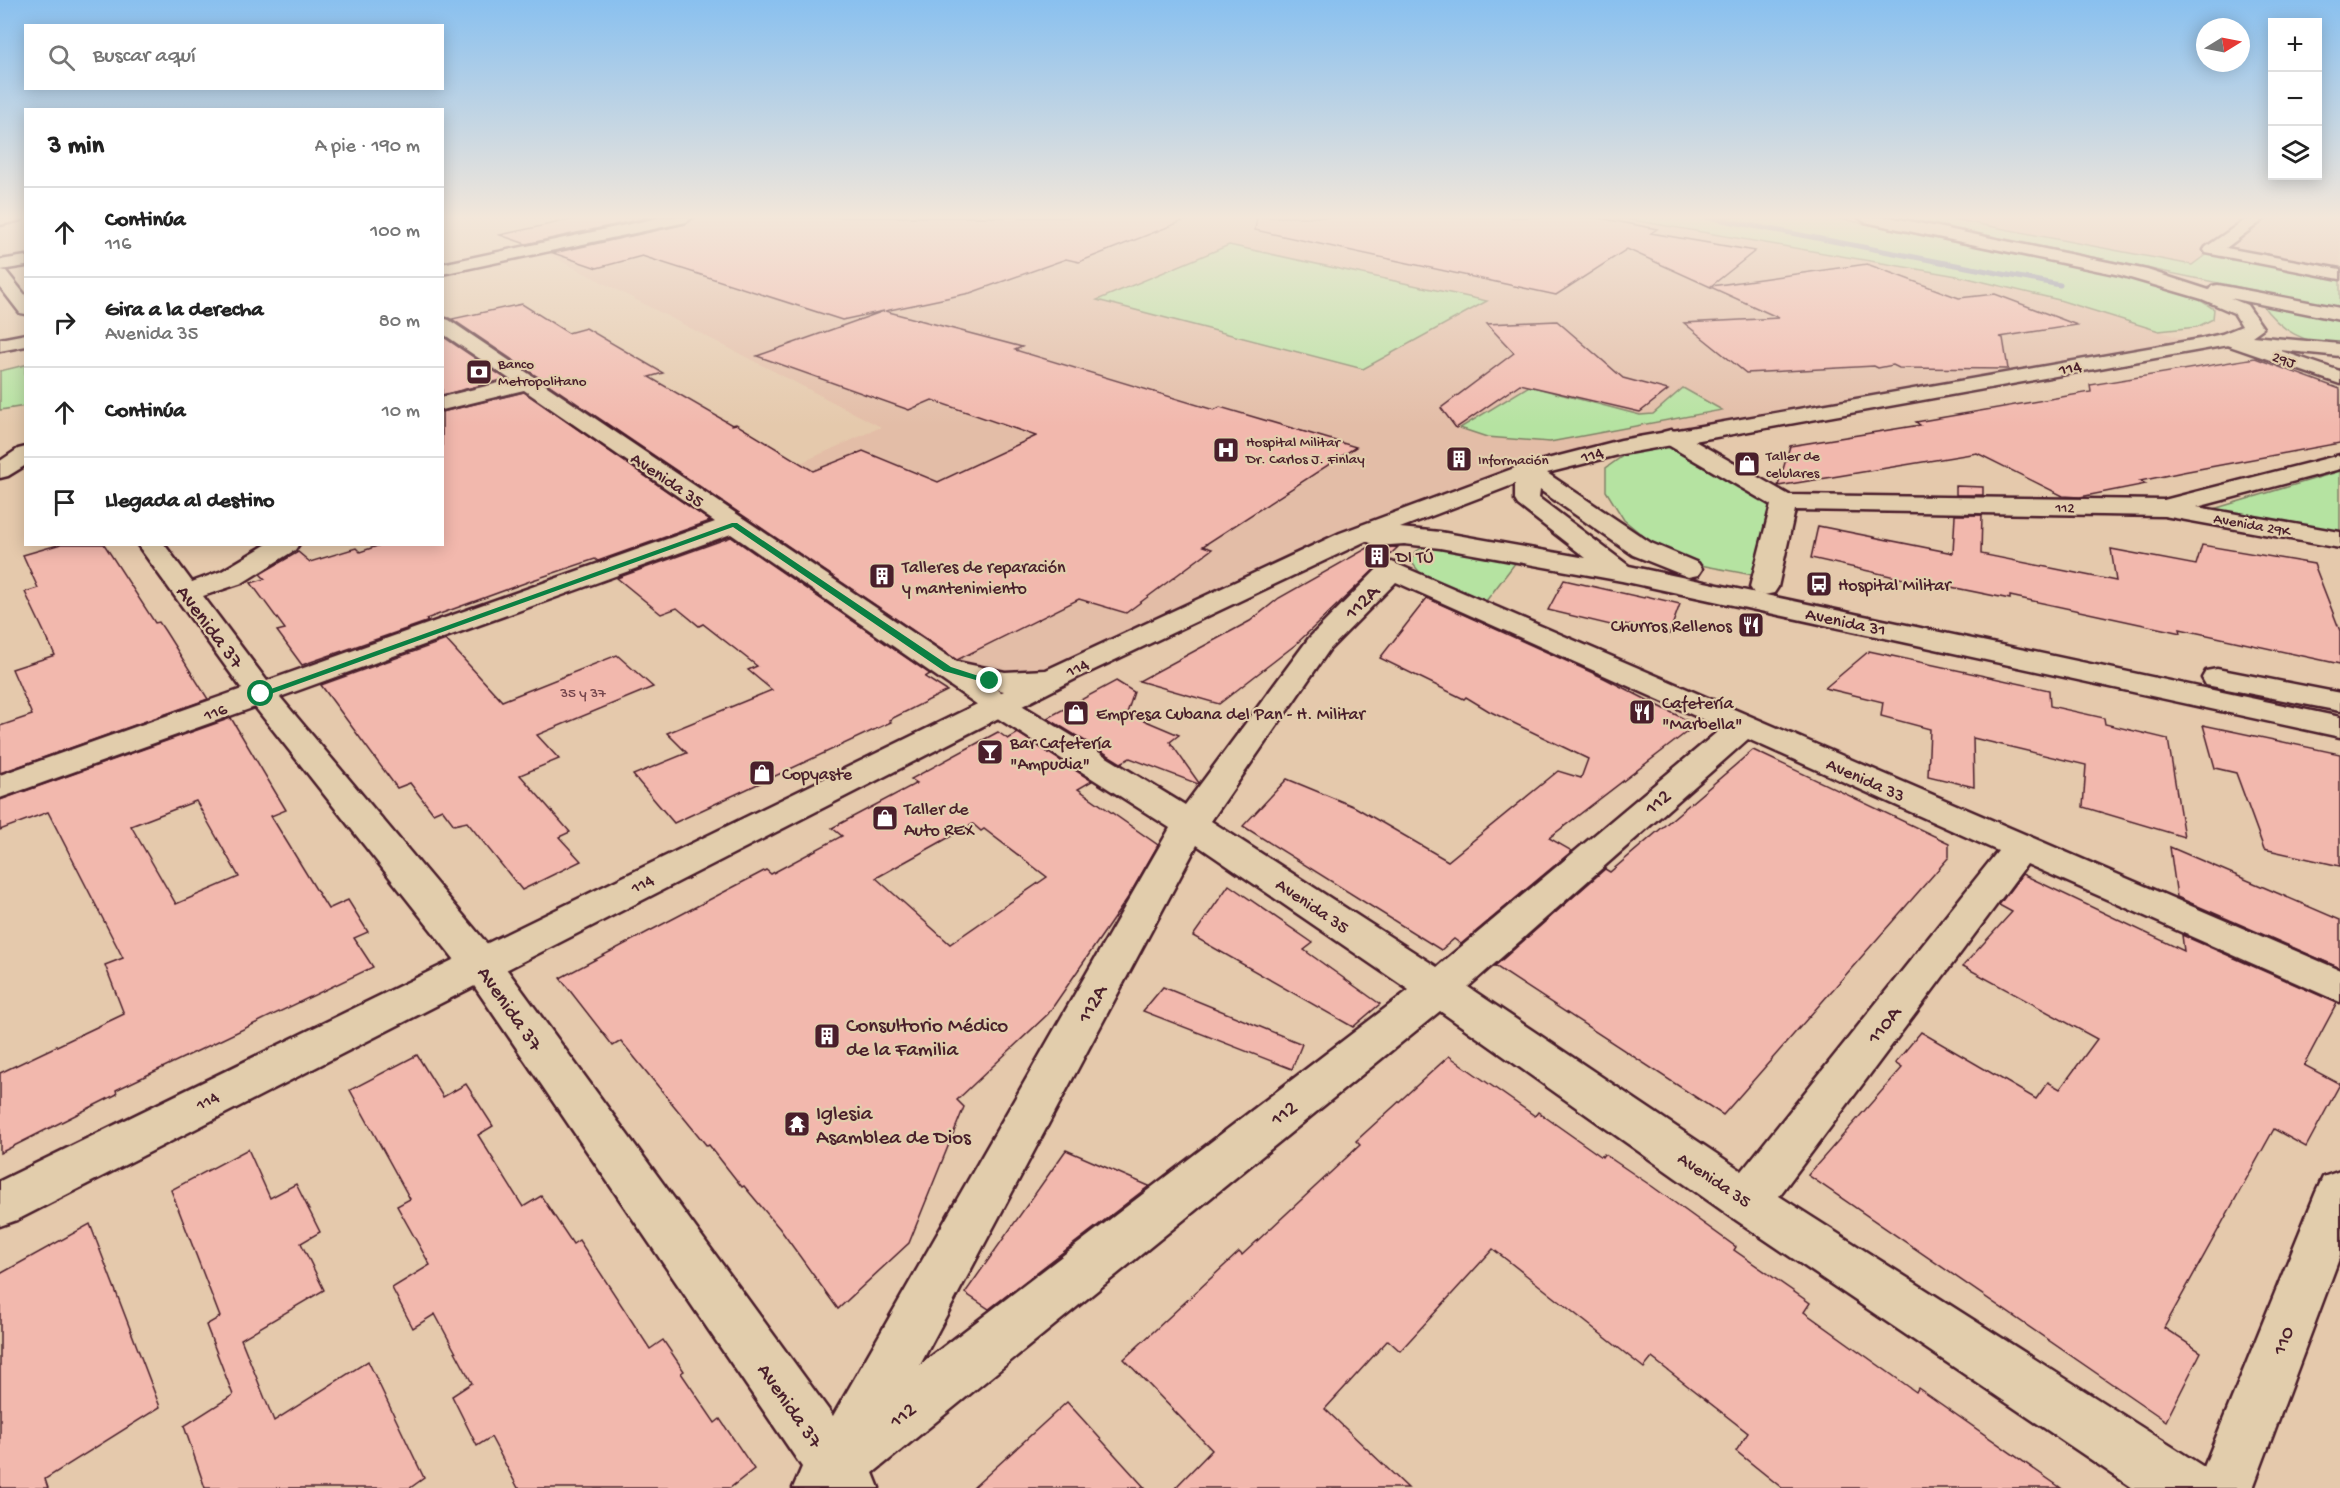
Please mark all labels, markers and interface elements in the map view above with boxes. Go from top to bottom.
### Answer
north arrow [2196,18,2250,72]
map controls [2268,18,2322,180]
button: + [2268,18,2322,72]
search box [24,24,444,90]
icon: search [45,41,78,74]
text: Buscar aquí [93,44,196,70]
button: − [2268,72,2322,126]
button: layers [2268,126,2322,180]
text: 3 min [48,132,104,163]
text: A pie · 190 m [315,136,420,159]
text: Continúa [105,208,186,234]
icon: ahead [48,216,81,249]
text: 100 m [370,221,420,244]
text: 116 [105,234,131,257]
text: Gira a la derecha [105,298,263,324]
icon: right [48,306,81,339]
text: 80 m [379,311,420,334]
text: Avenida 35 [105,324,198,347]
street label: 29J [2270,349,2298,373]
place label: Banco Metropolitano [497,356,587,391]
bank icon: Banco Metropolitano [464,357,494,387]
street label: 114 [2056,357,2084,382]
icon: ahead [48,396,81,429]
text: Continúa [105,399,186,425]
text: 10 m [382,401,420,424]
place label: Hospital Militar Dr. Carlos J. Finlay [1245,434,1365,469]
hospital icon: Hospital Militar Dr. Carlos J. Finlay [1211,435,1241,465]
street label: 114 [1578,443,1607,470]
building icon: Información [1444,444,1474,474]
place label: Taller de celulares [1765,448,1820,483]
street label: Avenida 35 [626,449,707,513]
shop icon: Taller de celulares [1732,449,1762,479]
place label: Información [1478,452,1549,470]
icon: arrive [48,486,81,519]
text: Llegada al destino [105,489,275,515]
street label: 112 [2054,500,2075,518]
street label: Avenida 29K [2212,510,2293,542]
building icon: DI TÚ [1362,541,1392,571]
place label: DI TÚ [1395,548,1434,569]
place label: Talleres de reparación y mantenimiento [901,558,1066,600]
building icon: Talleres de reparación y mantenimiento [867,561,897,591]
bus stop icon: Hospital Militar [1804,569,1834,599]
place label: Hospital Militar [1838,576,1952,597]
street label: 112A [1340,579,1387,627]
street label: Avenida 37 [169,582,248,676]
street label: Avenida 31 [1803,605,1888,642]
restaurant icon: Churros Rellenos [1736,610,1766,640]
place label: Churros Rellenos [1611,617,1733,638]
street label: 114 [1062,655,1093,684]
route end [976,667,1002,693]
route start [247,680,273,706]
house number: 35 y 37 [559,685,607,703]
place label: Cafetería "Marbella" [1662,694,1743,736]
restaurant icon: Cafetería "Marbella" [1627,697,1657,727]
shop icon: Empresa Cubana del Pan - H. Militar [1061,698,1091,728]
street label: 116 [200,699,231,728]
place label: Empresa Cubana del Pan - H. Militar [1096,705,1366,726]
place label: Bar Cafetería "Ampudia" [1009,734,1112,776]
bar icon: Bar Cafetería "Ampudia" [975,737,1005,767]
street label: Avenida 33 [1822,755,1908,808]
shop icon: Copyaste [747,758,777,788]
place label: Copyaste [782,765,853,786]
street label: 112 [1640,785,1678,823]
place label: Taller de Auto REX [903,800,976,842]
shop icon: Taller de Auto REX [870,803,900,833]
street label: 114 [627,871,658,900]
street label: Avenida 35 [1271,875,1352,939]
street label: Avenida 37 [470,963,547,1058]
street label: 112A [1073,980,1115,1029]
street label: 110A [1863,1001,1909,1051]
place label: Consultorio Médico de la Familia [846,1015,1008,1064]
building icon: Consultorio Médico de la Familia [812,1021,842,1051]
street label: 114 [192,1087,224,1117]
street label: 112 [1266,1097,1304,1134]
place label: Iglesia Asamblea de Dios [816,1103,972,1152]
temple icon: Iglesia Asamblea de Dios [782,1109,812,1139]
street label: Avenida 35 [1673,1149,1754,1213]
street label: 110 [2268,1323,2302,1360]
street label: Avenida 37 [750,1360,827,1455]
street label: 112 [885,1398,923,1436]

